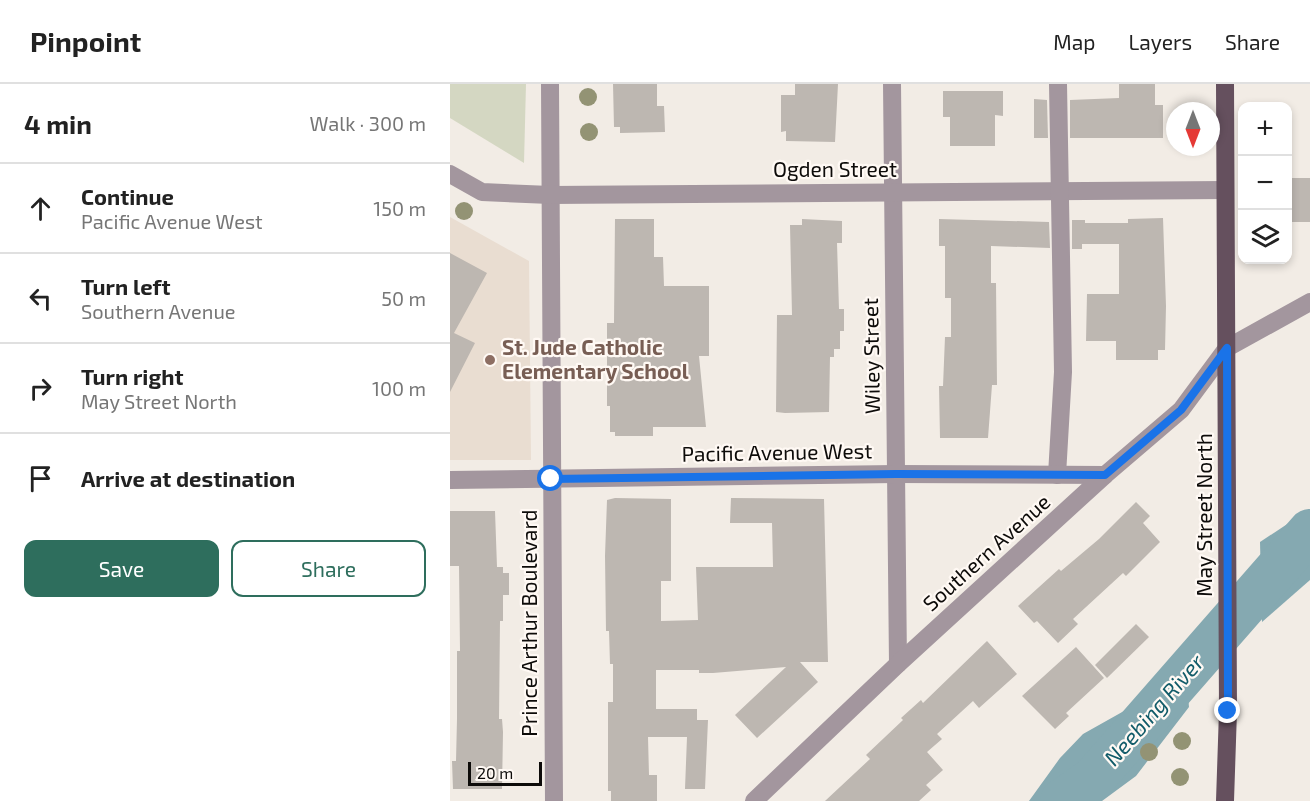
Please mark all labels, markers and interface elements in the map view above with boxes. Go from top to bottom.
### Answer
text: Pinpoint [30,24,141,58]
text: Map [1053,29,1095,54]
text: Layers [1128,29,1192,54]
text: Share [1225,29,1280,54]
north arrow [1166,102,1220,156]
map controls [1238,102,1292,264]
button: + [1238,102,1292,156]
text: 4 min [24,108,92,139]
text: Walk · 300 m [310,111,426,135]
street label: Ogden Street [773,156,897,181]
button: − [1238,156,1292,210]
text: Continue [81,183,174,209]
icon: ahead [24,192,57,225]
text: 150 m [373,196,426,220]
text: Pacific Avenue West [81,209,263,233]
button: layers [1238,210,1292,264]
text: Turn left [81,273,170,299]
icon: left [24,282,57,315]
text: 50 m [381,286,426,310]
street label: Wiley Street [857,298,884,414]
text: Southern Avenue [81,299,236,323]
place label: St. Jude Catholic Elementary School [502,334,689,384]
marker: St. Jude Catholic Elementary School [483,353,497,367]
text: Turn right [81,363,183,389]
icon: right [24,372,57,405]
text: 100 m [372,376,426,400]
text: May Street North [81,389,237,413]
street label: May Street North [1191,433,1216,597]
street label: Pacific Avenue West [681,437,873,466]
icon: arrive [24,462,57,495]
text: Arrive at destination [81,465,295,491]
route start [537,465,563,491]
street label: Southern Avenue [917,488,1055,615]
street label: Prince Arthur Boulevard [516,509,541,737]
button: Save [24,540,219,597]
button: Share [231,540,426,597]
water label: Neebing River [1098,648,1209,770]
route end [1214,697,1240,723]
scale bar [468,759,542,786]
text: 20 m [477,763,513,782]

